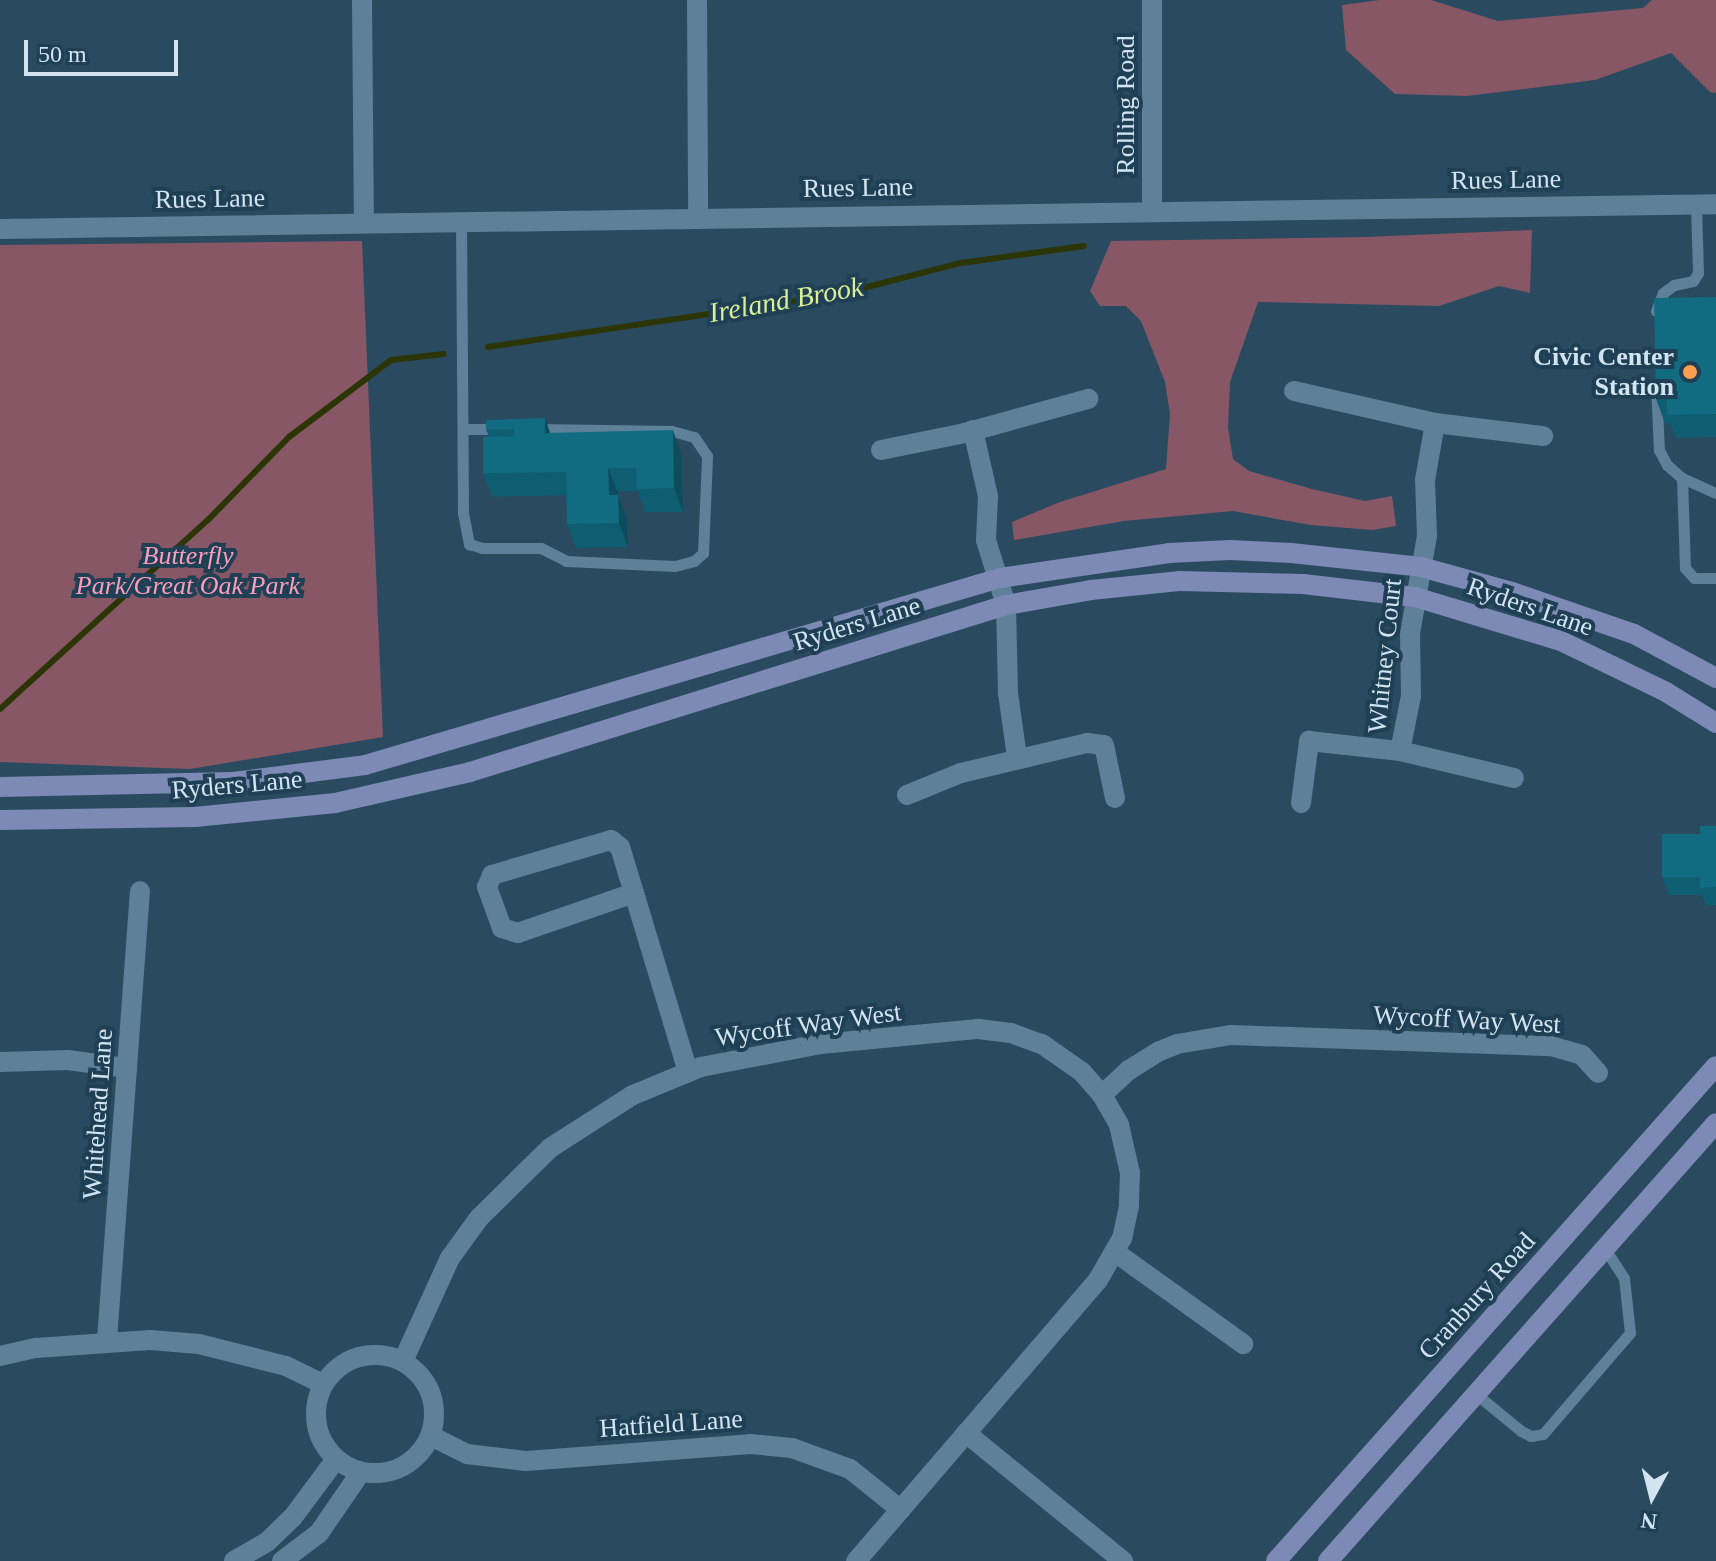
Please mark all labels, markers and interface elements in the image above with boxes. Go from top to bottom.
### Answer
scale bar [28,24,182,74]
street label: Rolling Road [1110,35,1142,175]
text: 50 m [38,41,87,67]
street label: Rues Lane [1451,163,1561,197]
street label: Rues Lane [803,171,913,205]
street label: Rues Lane [155,182,265,216]
water label: Ireland Brook [706,270,866,330]
place label: Civic Center Station [1533,341,1674,402]
marker: Civic Center Station [1681,363,1699,381]
park label: Butterfly Park/Great Oak Park [76,540,300,602]
street label: Ryders Lane [1463,571,1597,643]
street label: Whitney Court [1361,577,1409,735]
street label: Ryders Lane [790,590,924,658]
street label: Ryders Lane [170,764,304,806]
street label: Wycoff Way West [712,996,904,1054]
street label: Wycoff Way West [1372,999,1562,1041]
street label: Whitehead Lane [76,1028,120,1200]
street label: Cranbury Road [1412,1226,1542,1366]
street label: Hatfield Lane [598,1403,744,1445]
north arrow [1612,1457,1692,1537]
text: N [1640,1508,1658,1535]

